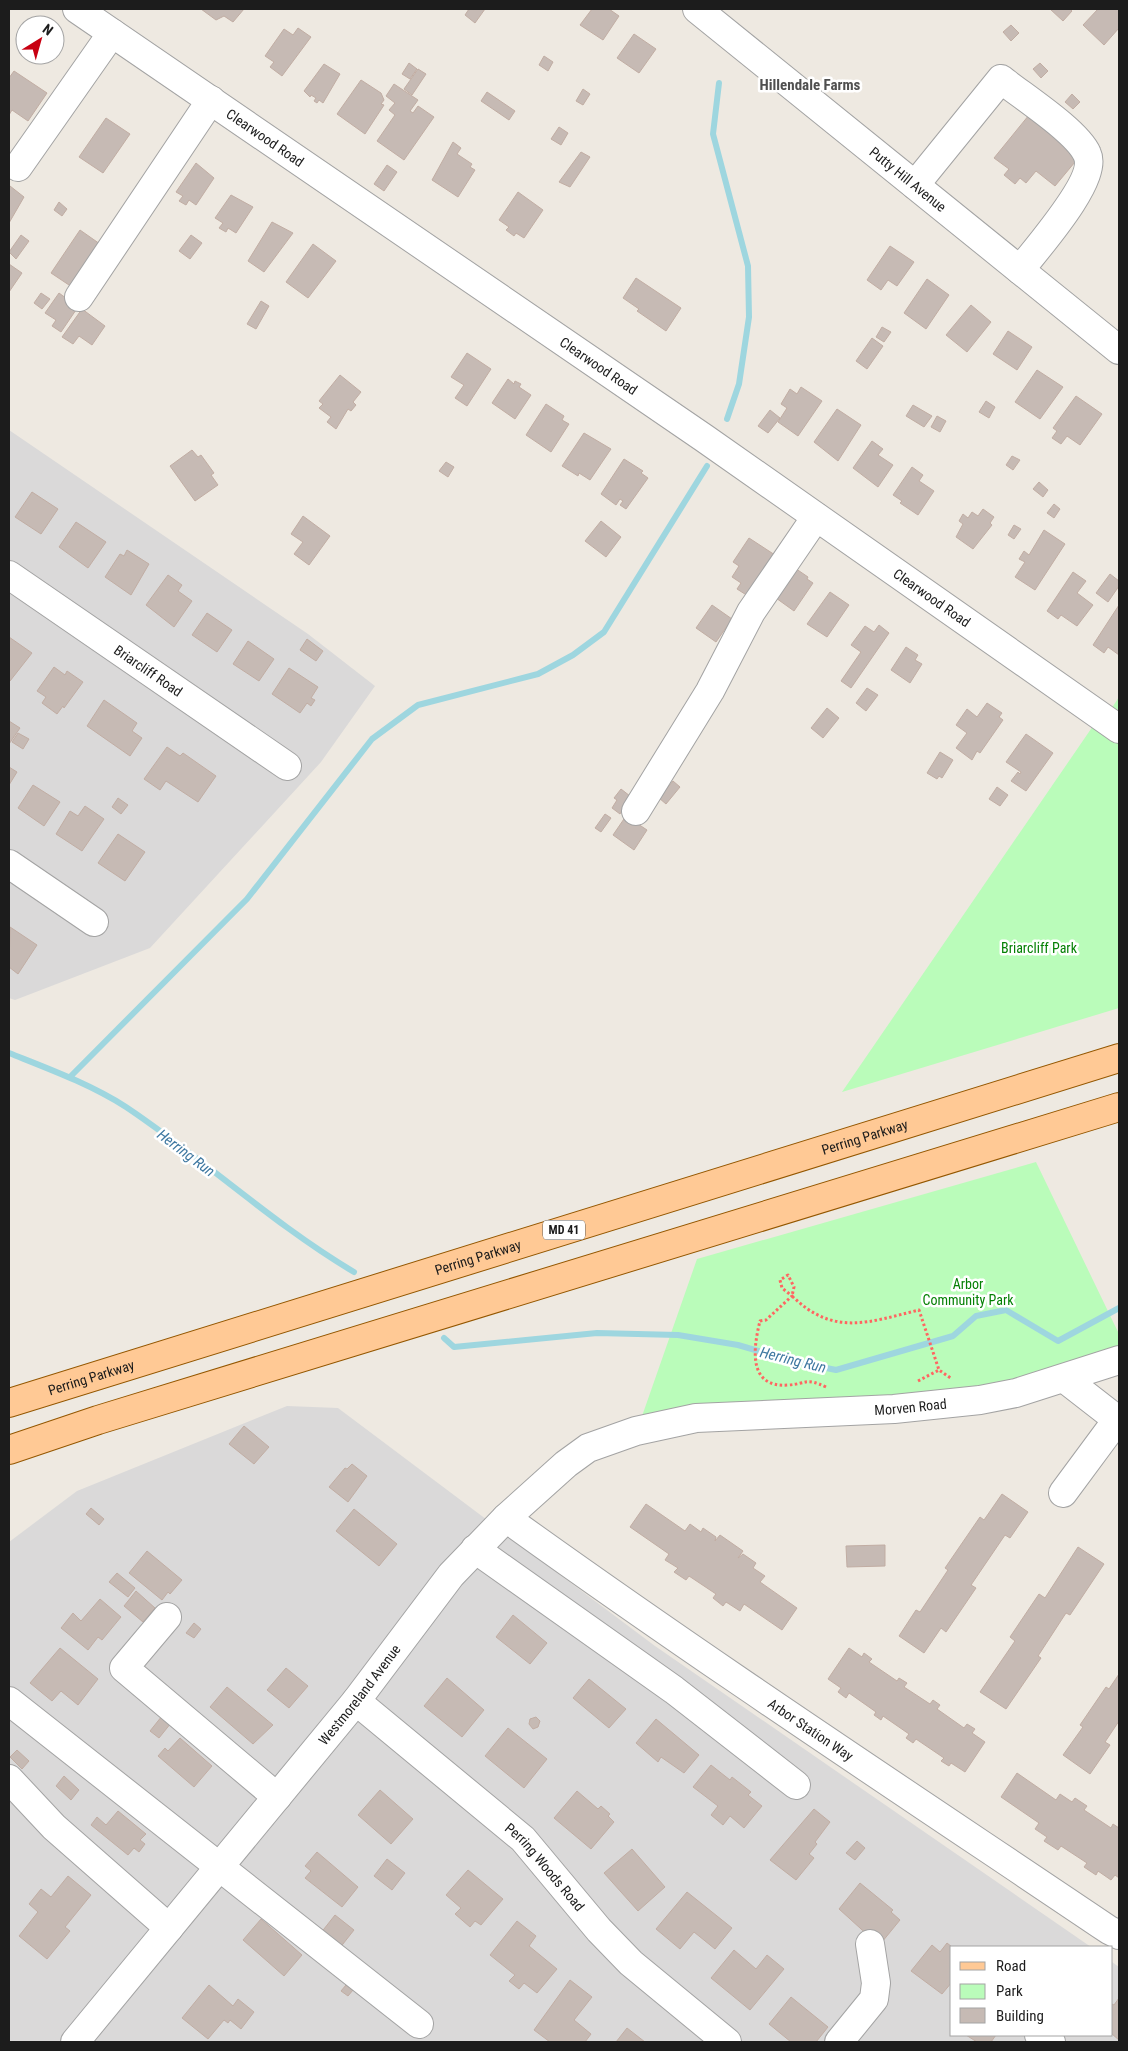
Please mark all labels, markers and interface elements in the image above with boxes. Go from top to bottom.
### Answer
north arrow [15,15,65,65]
text: N [40,21,56,39]
district label: Hillendale Farms [760,76,861,94]
street label: Clearwood Road [223,106,307,170]
street label: Putty Hill Avenue [866,144,950,215]
street label: Clearwood Road [557,334,640,398]
street label: Clearwood Road [890,565,973,630]
street label: Briarcliff Road [111,642,185,700]
park label: Briarcliff Park [1001,940,1078,956]
street label: Perring Parkway [820,1116,910,1158]
water label: Herring Run [154,1126,218,1180]
road number: MD 41 [543,1220,585,1240]
street label: Perring Parkway [433,1236,523,1278]
park label: Arbor Community Park [923,1276,1014,1308]
water label: Herring Run [758,1343,828,1377]
street label: Perring Parkway [46,1357,136,1398]
street label: Morven Road [874,1396,948,1418]
street label: Westmoreland Avenue [315,1641,404,1748]
street label: Arbor Station Way [765,1695,856,1764]
street label: Perring Woods Road [502,1820,588,1914]
legend [950,1946,1113,2036]
text: Road [996,1957,1026,1975]
text: Park [996,1982,1023,2000]
text: Building [996,2007,1044,2025]

